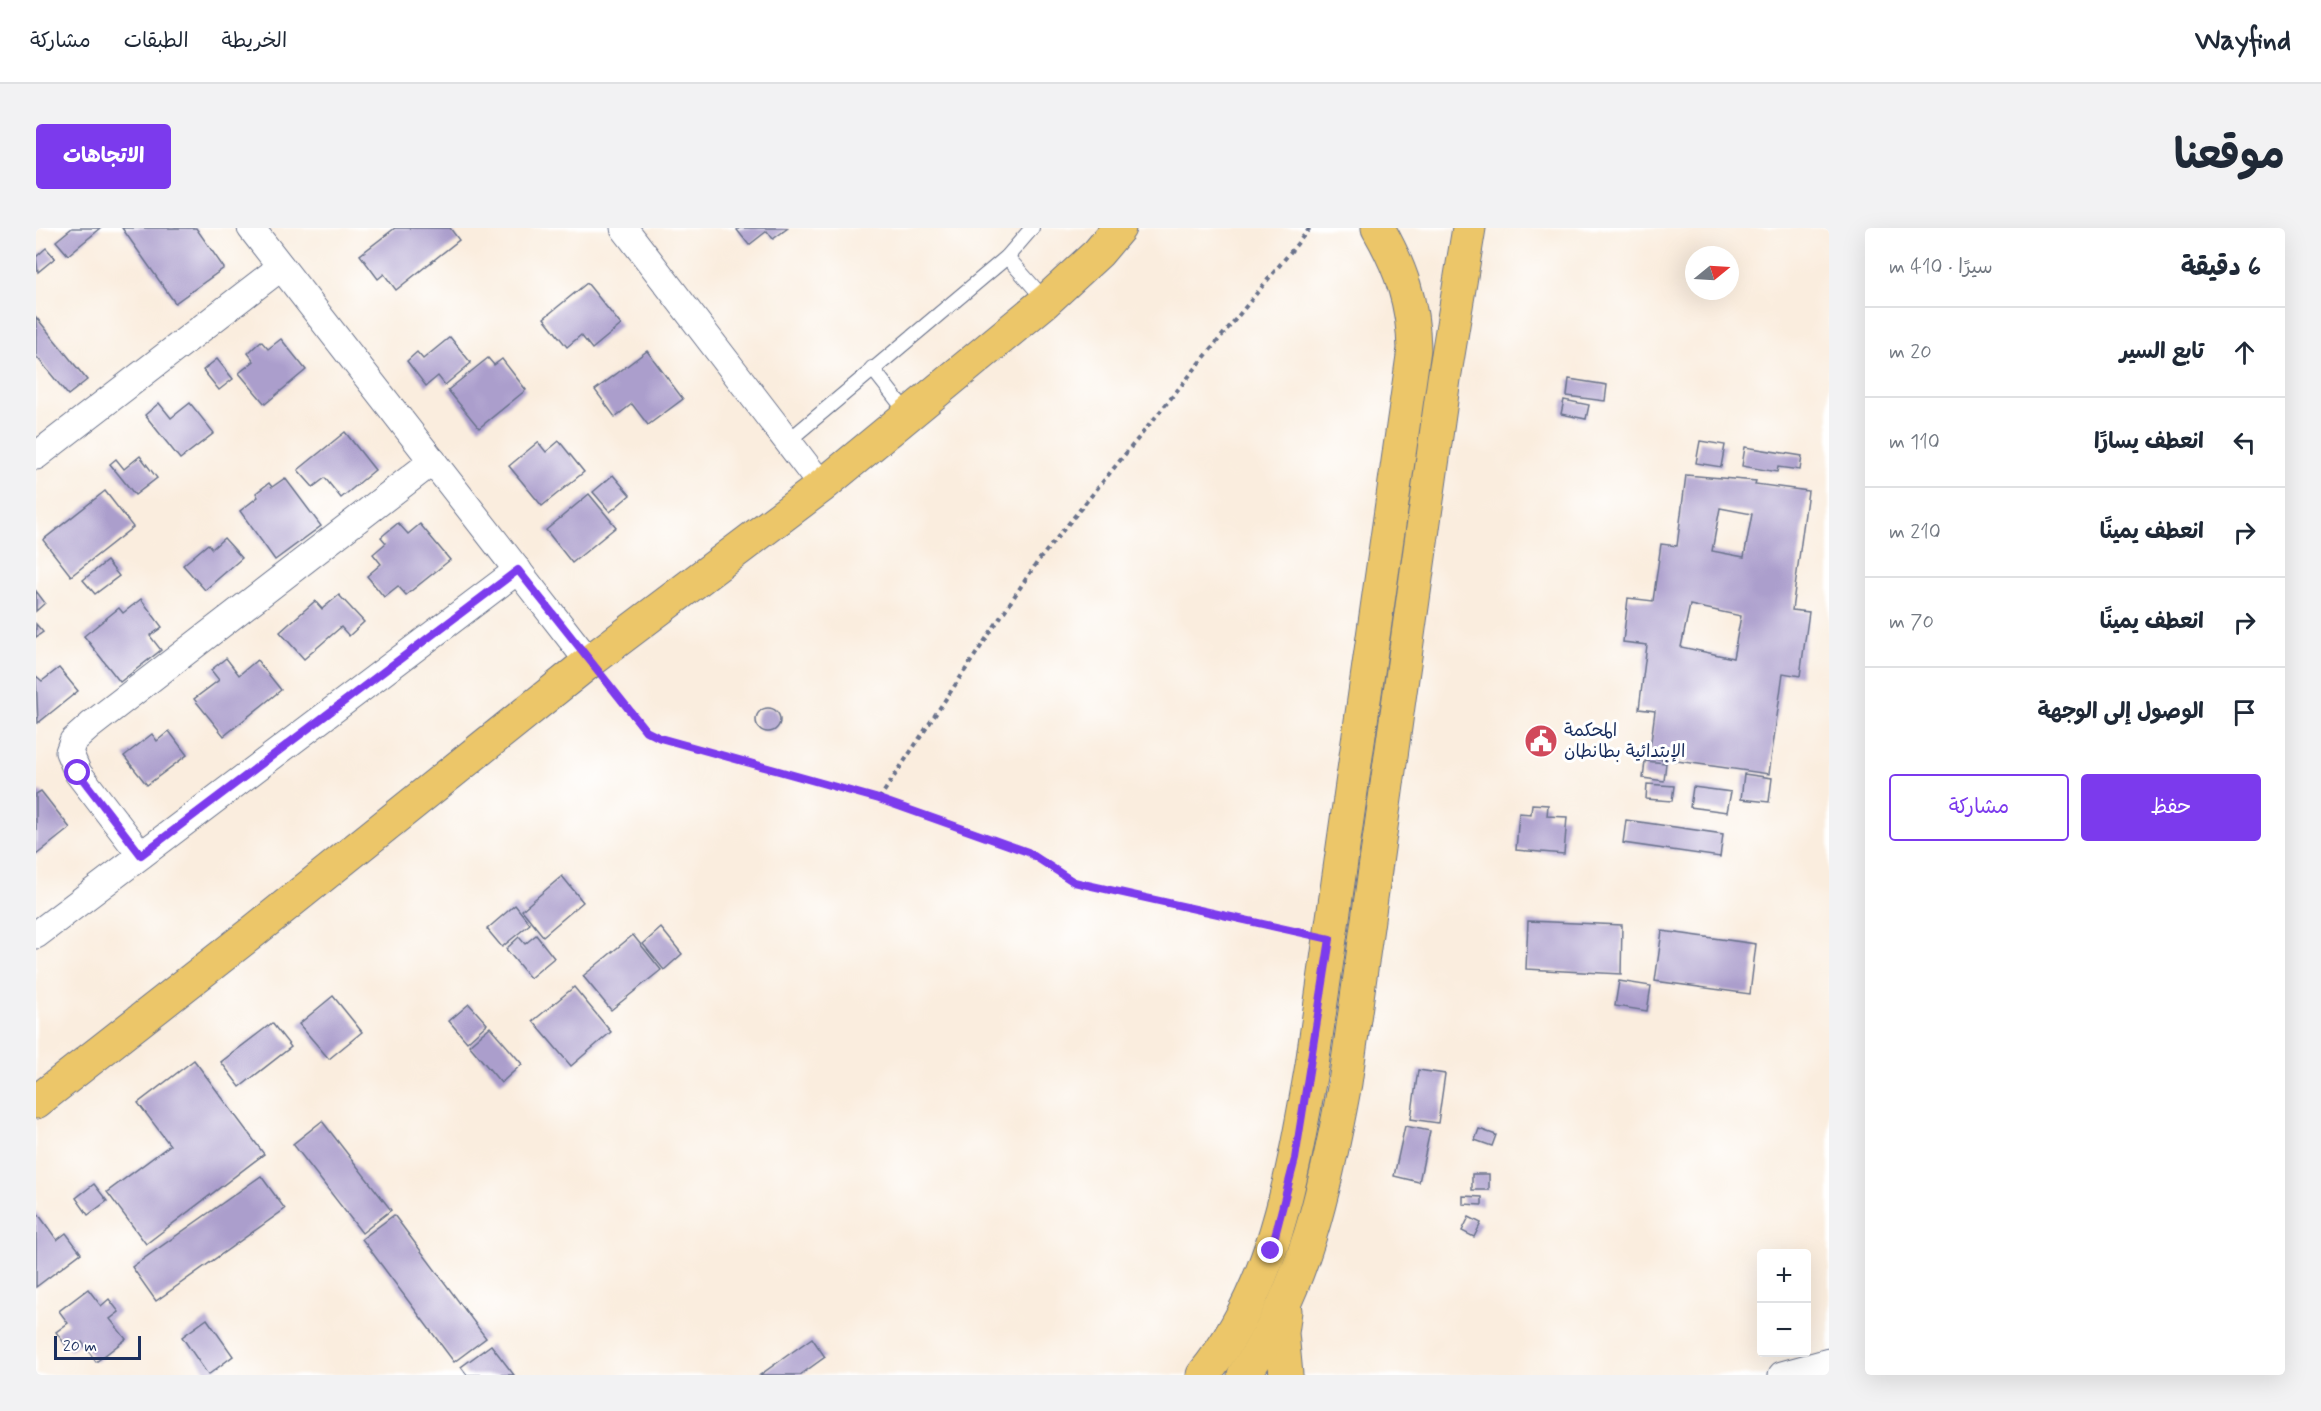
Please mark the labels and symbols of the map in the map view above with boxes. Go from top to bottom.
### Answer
north arrow [1685,246,1739,300]
place label: المحكمة الإبتدائية بطانطان [1564,719,1685,764]
public building icon: المحكمة الإبتدائية بطانطان [1523,723,1559,759]
route start [64,759,90,785]
route end [1257,1237,1283,1263]
scale bar [54,1333,141,1360]

